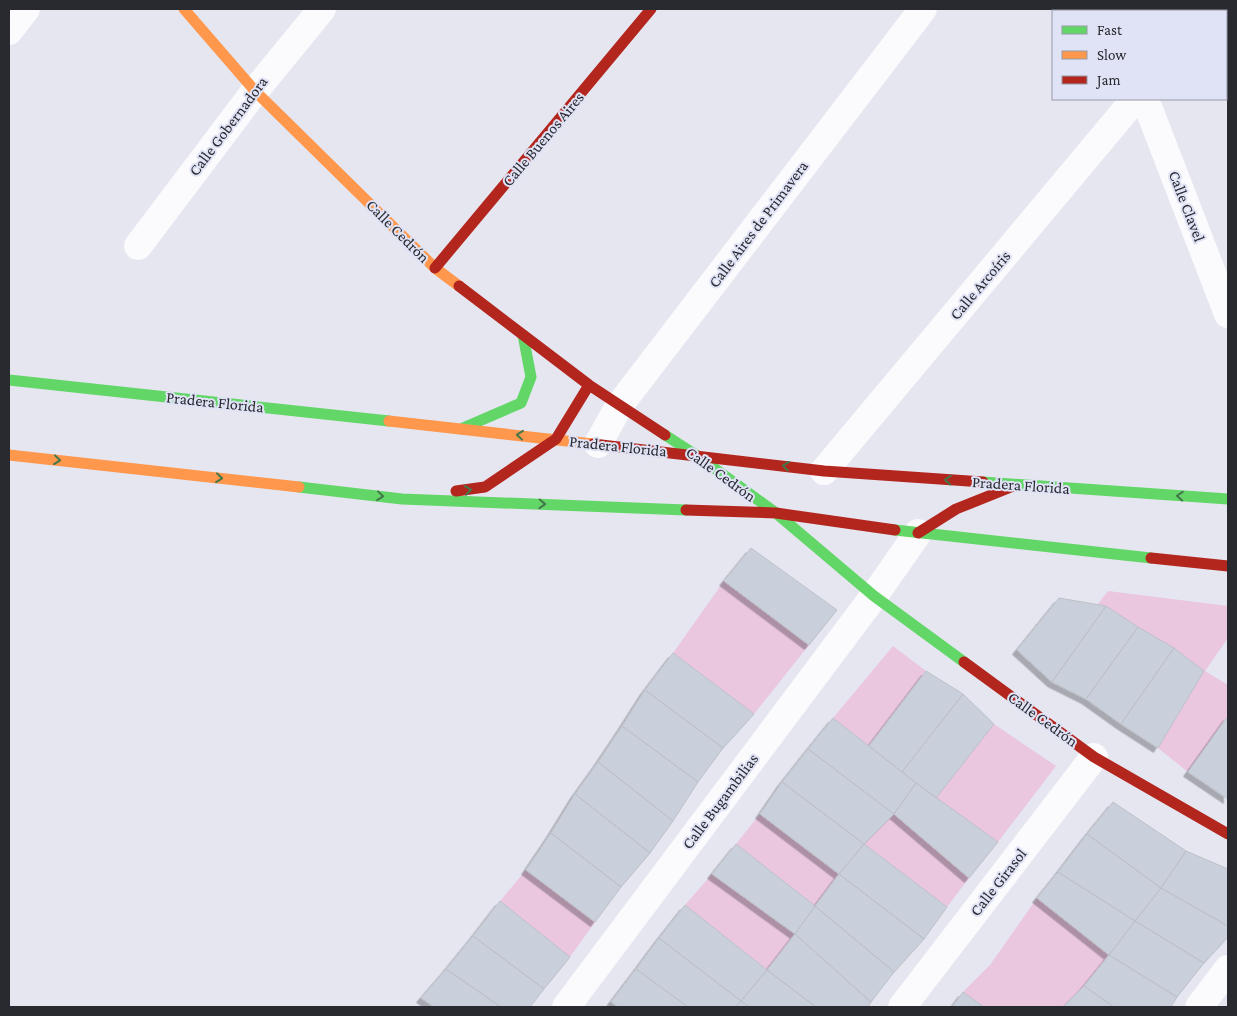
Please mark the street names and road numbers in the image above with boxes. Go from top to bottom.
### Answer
street label: Calle Gobernadora [185,73,271,179]
street label: Calle Buenos Aires [499,89,587,189]
street label: Calle Aires de Primavera [705,157,811,291]
street label: Calle Clavel [1166,168,1208,244]
street label: Calle Cedrón [363,196,433,266]
street label: Calle Arcoíris [946,247,1014,323]
street label: Pradera Florida [165,388,265,416]
street label: Pradera Florida [568,432,668,460]
street label: Calle Cedrón [683,443,759,505]
street label: Pradera Florida [972,473,1071,497]
street label: Calle Cedrón [1005,688,1081,750]
street label: Calle Bugambilias [679,750,762,853]
street label: Calle Girasol [966,845,1030,919]

